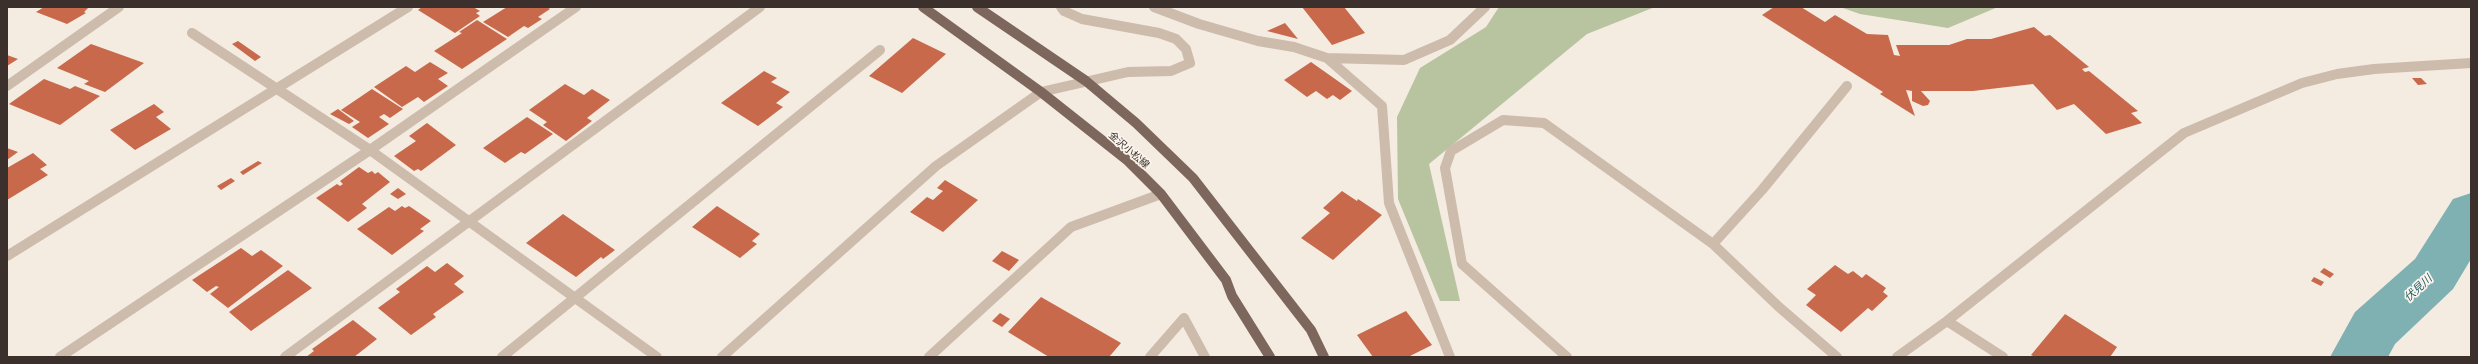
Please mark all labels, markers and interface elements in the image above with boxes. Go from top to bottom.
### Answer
street label: 金沢小松線 [1106,129,1152,171]
water label: 伏見川 [2401,272,2435,304]

